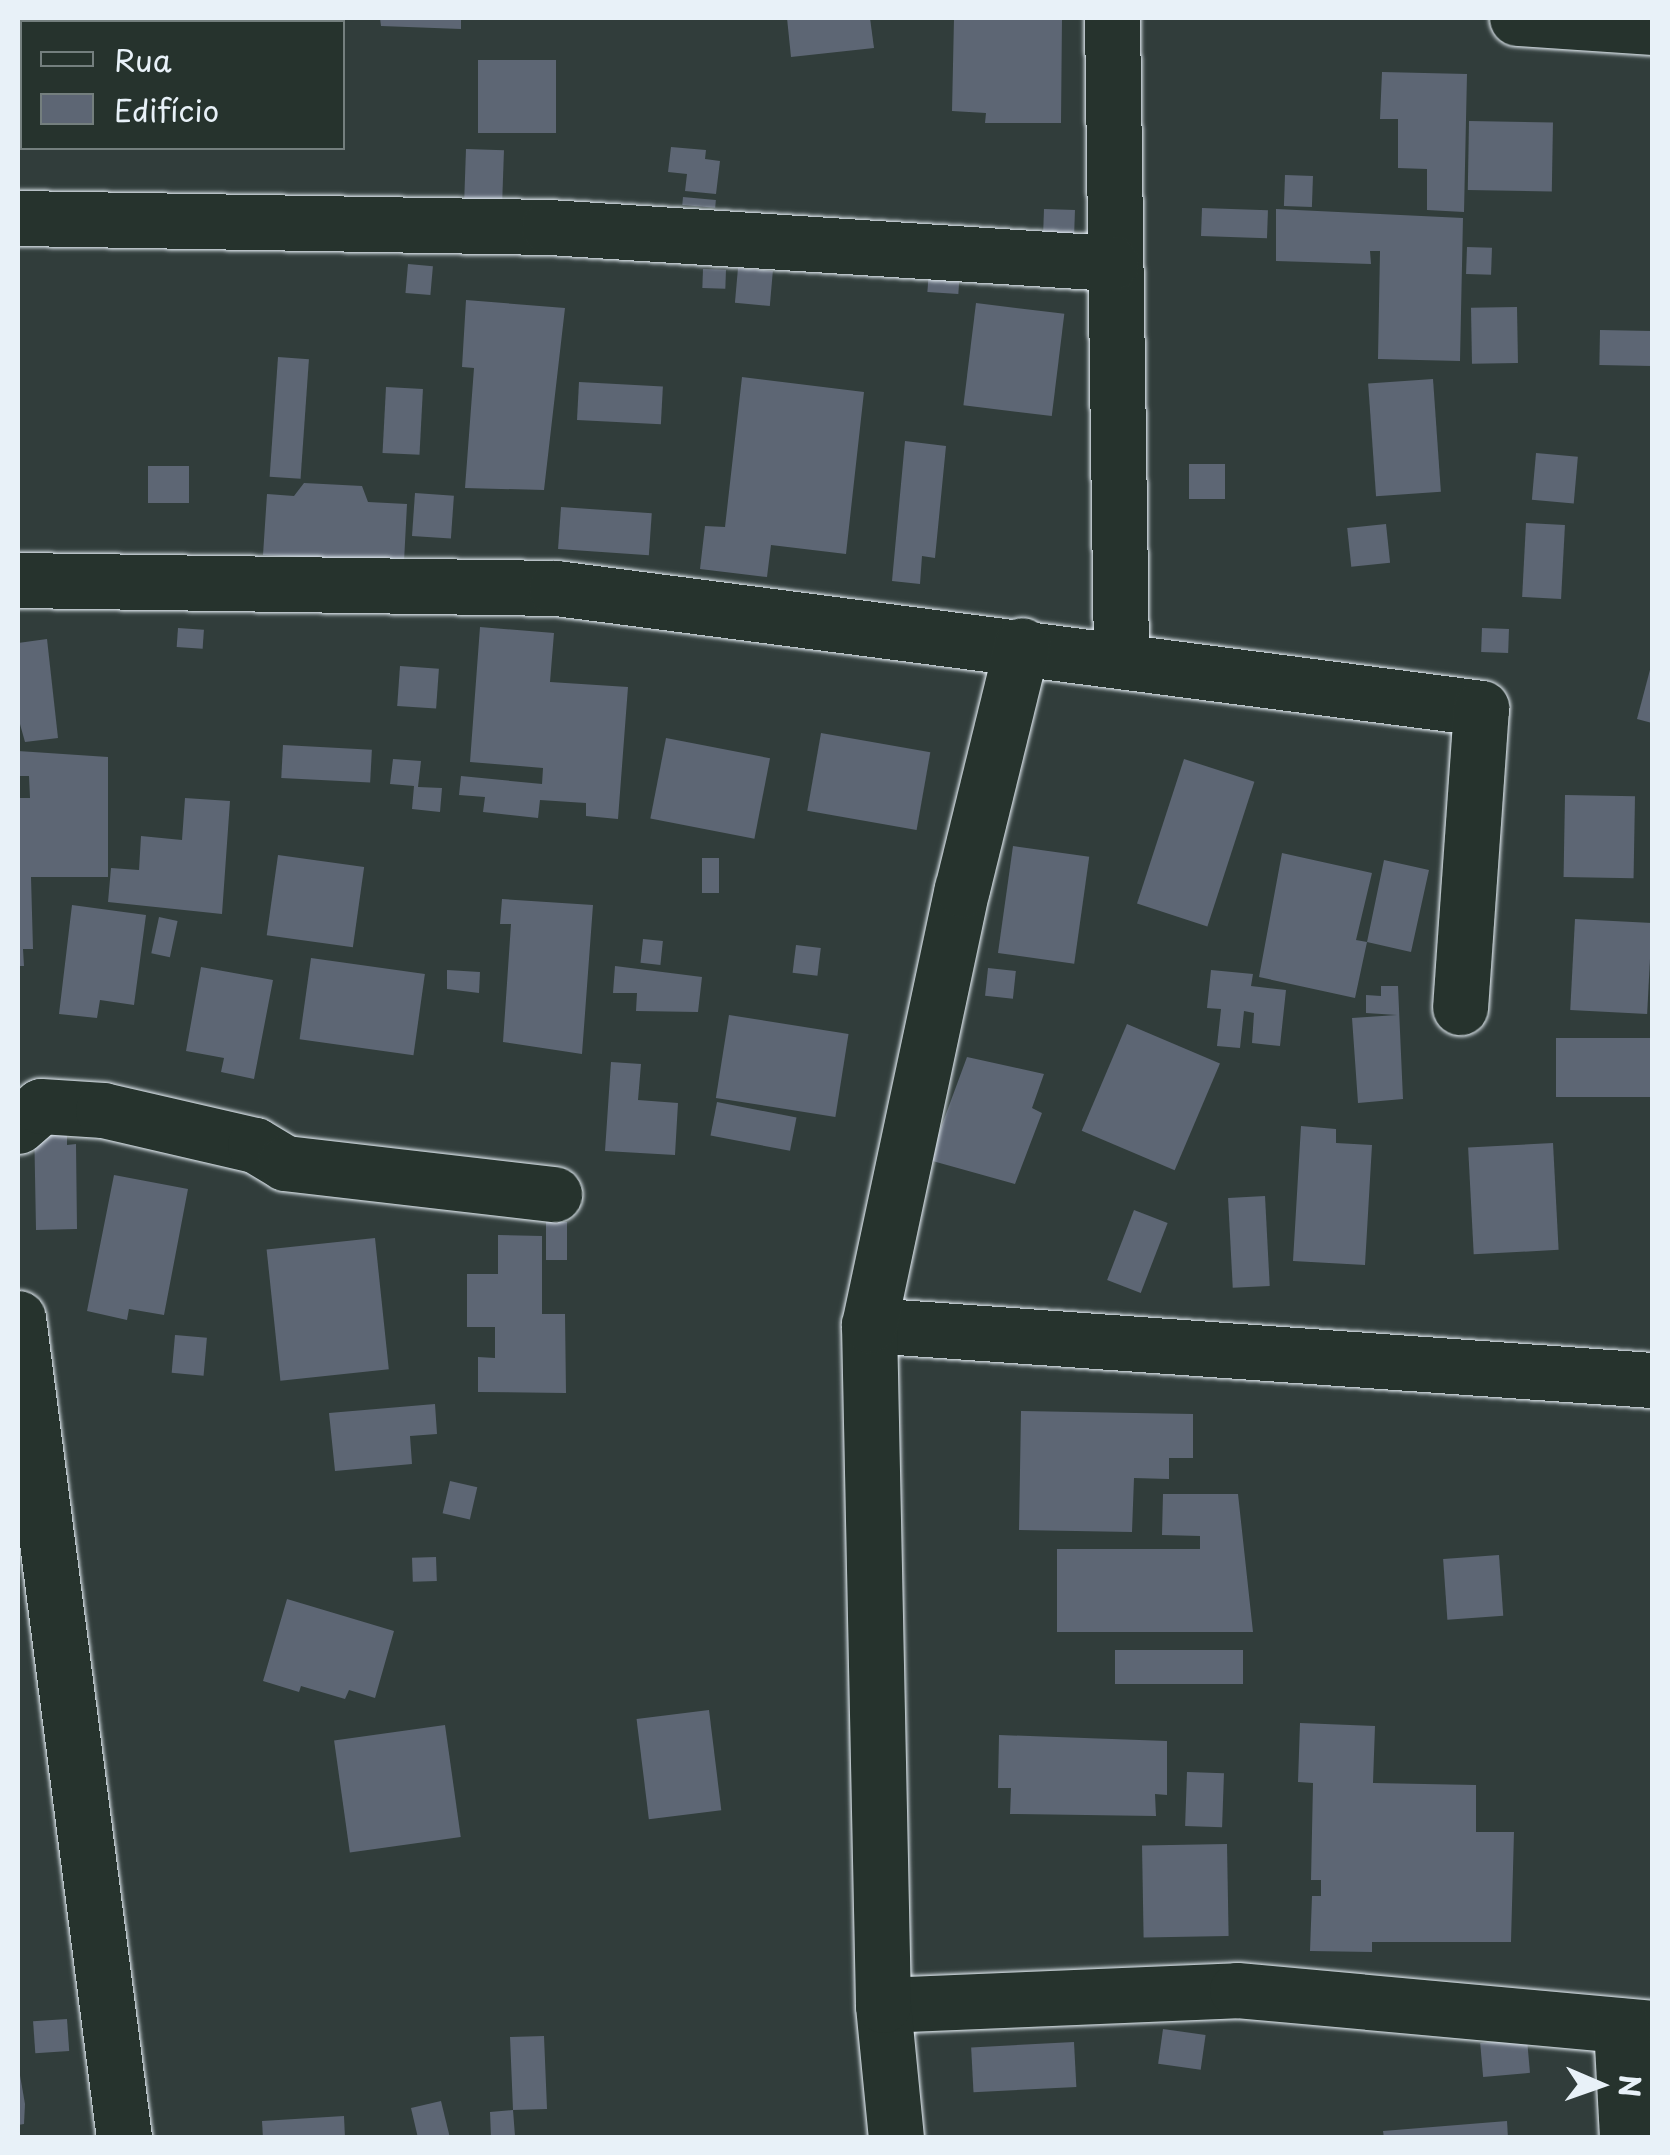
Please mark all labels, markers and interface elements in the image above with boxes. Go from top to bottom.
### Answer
legend [20,20,345,150]
text: Rua [114,37,172,82]
text: Edifício [114,87,219,132]
north arrow [1550,2035,1650,2135]
text: N [1609,2074,1652,2098]

